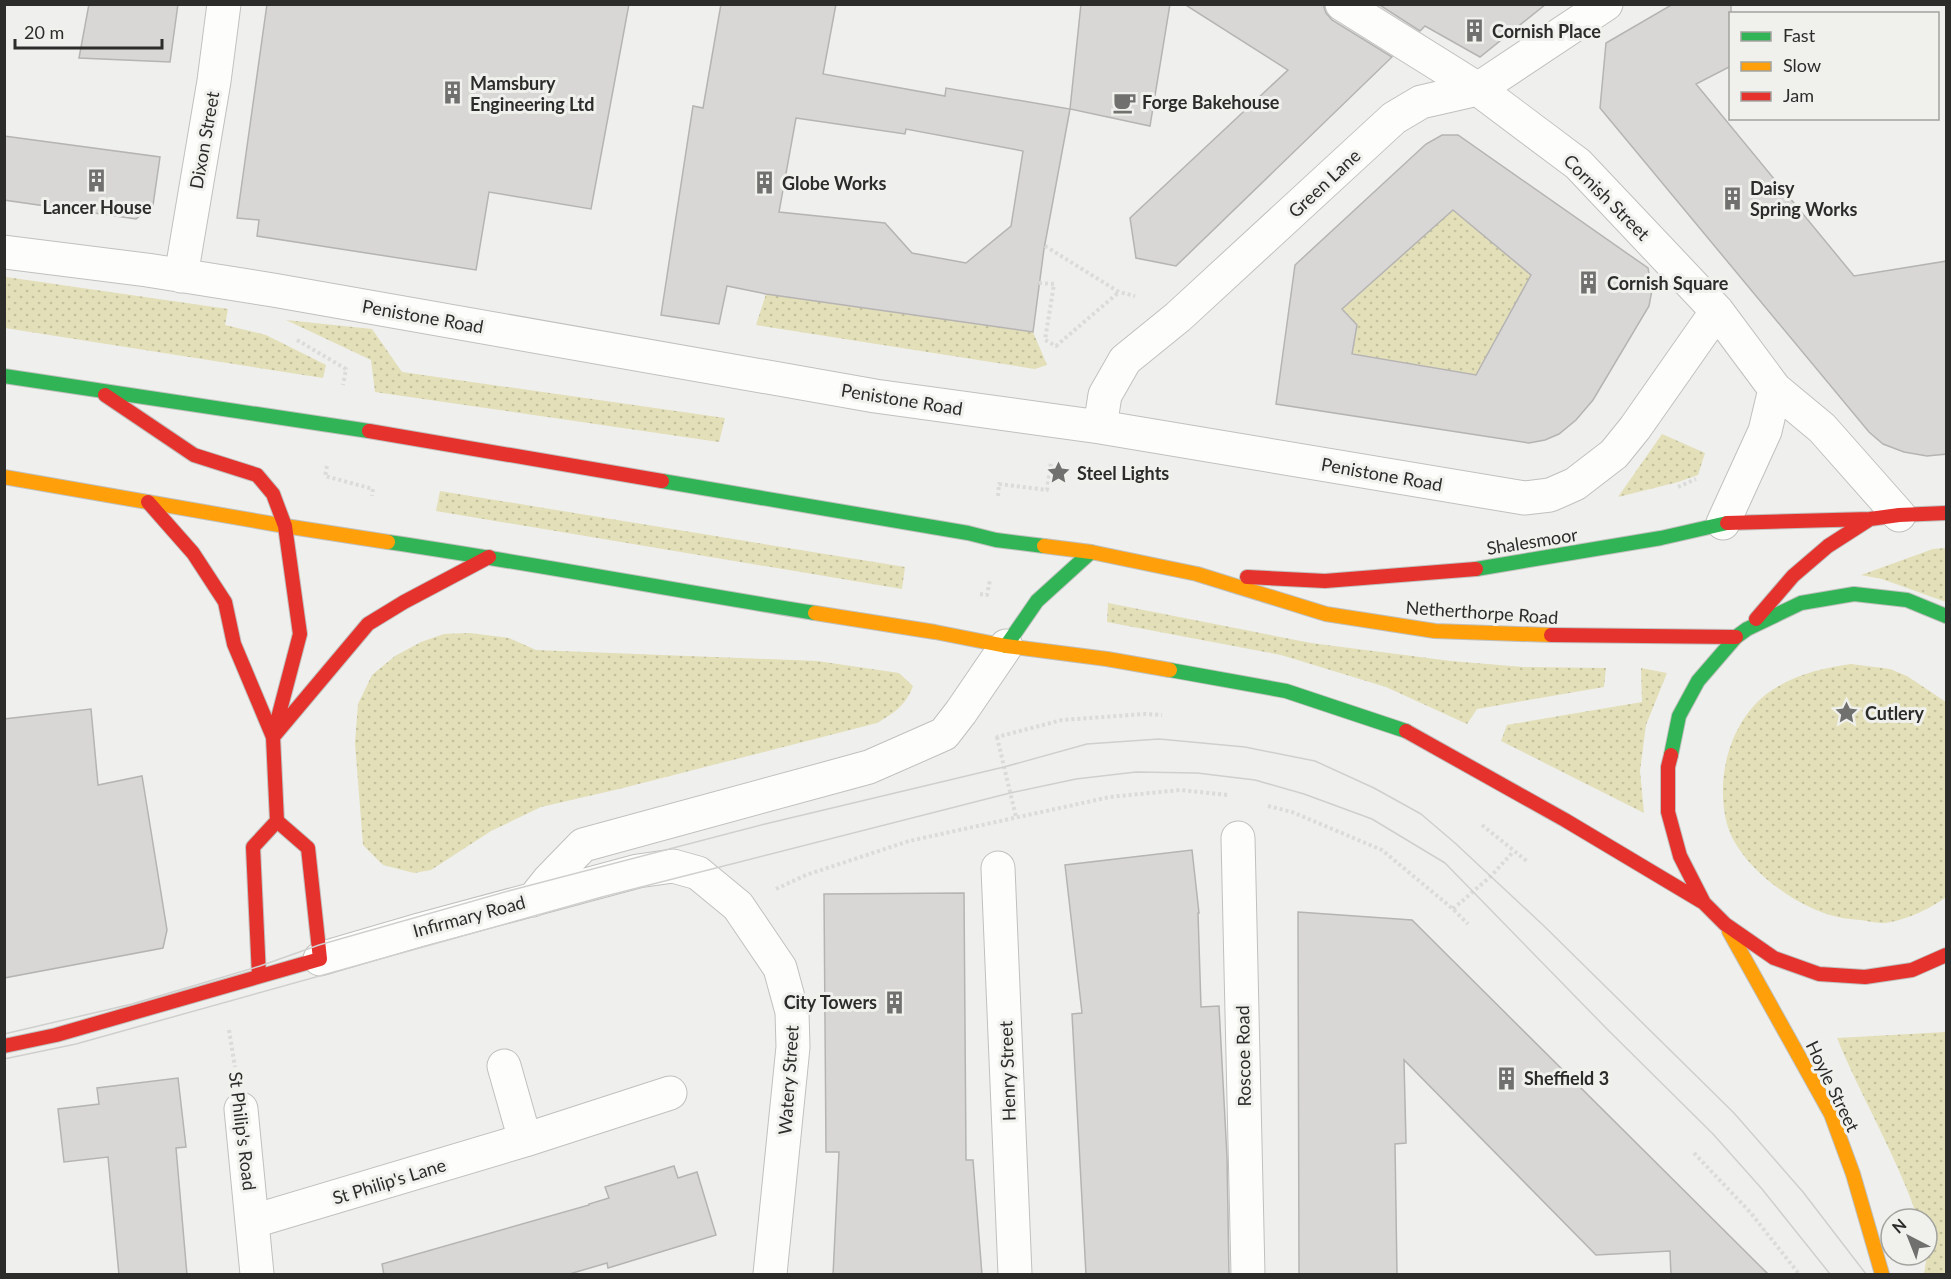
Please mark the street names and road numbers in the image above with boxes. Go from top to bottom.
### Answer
street label: Dixon Street [185,89,223,190]
street label: Green Lane [1283,144,1365,222]
street label: Cornish Street [1559,149,1655,245]
street label: Penistone Road [361,295,485,337]
street label: Penistone Road [840,379,964,419]
street label: Penistone Road [1320,453,1444,495]
street label: Shalesmoor [1485,523,1580,559]
street label: Netherthorpe Road [1405,596,1559,628]
street label: Infirmary Road [410,890,528,942]
street label: Roscoe Road [1231,1005,1255,1107]
street label: Henry Street [994,1020,1020,1122]
street label: Watery Street [773,1024,803,1136]
street label: Hoyle Street [1802,1037,1865,1136]
street label: St Philip's Road [225,1070,261,1192]
street label: St Philip's Lane [330,1153,448,1209]

